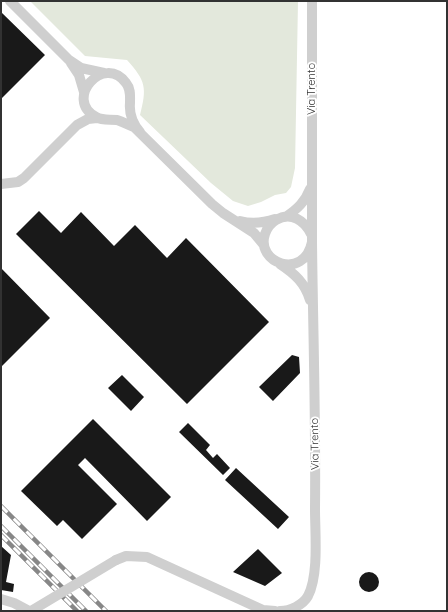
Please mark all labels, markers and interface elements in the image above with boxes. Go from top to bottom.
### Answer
street label: Via Trento [305,63,319,115]
street label: Via Trento [308,418,322,470]

